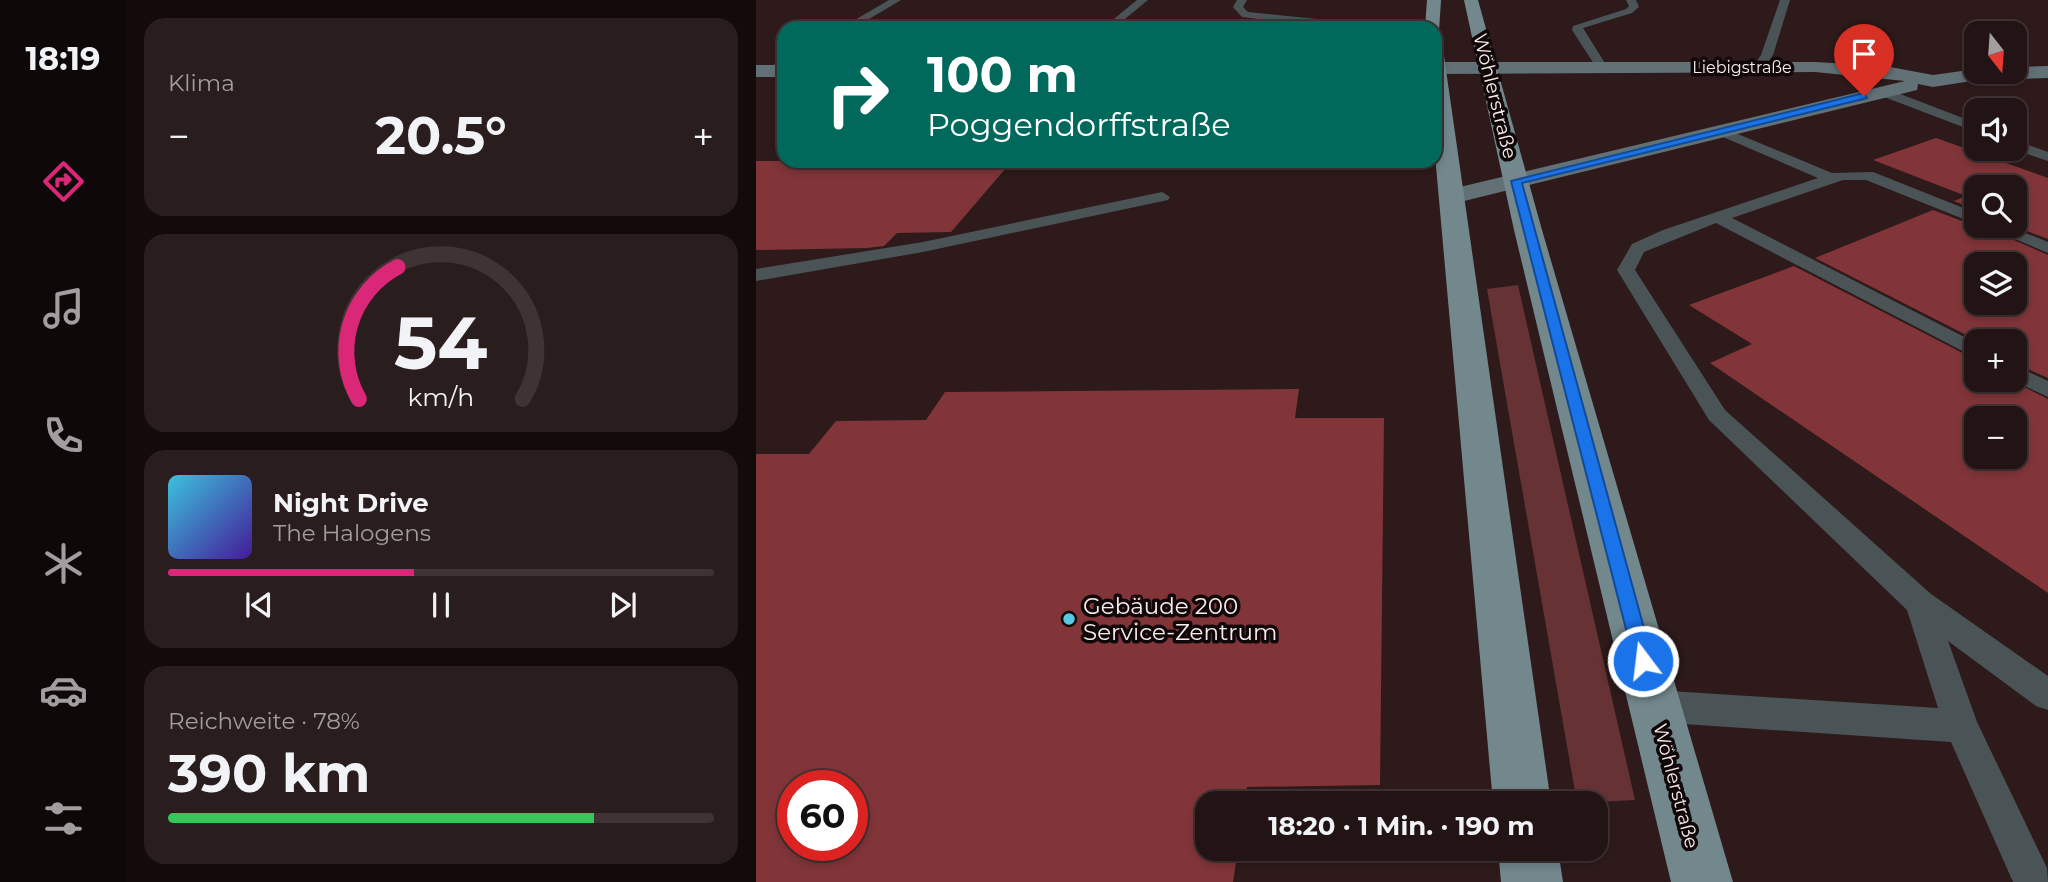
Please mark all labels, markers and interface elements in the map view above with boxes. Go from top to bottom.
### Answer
north arrow [1964,21,2026,84]
map controls [1964,21,2027,469]
pin [1834,24,1894,96]
street label: Wöhlerstraße [1468,31,1522,161]
icon: arrive [1845,35,1883,73]
text: 18:19 [26,39,100,78]
text: 100 m [927,45,1078,104]
icon: right [812,49,903,140]
street label: Liebigstraße [1692,58,1792,77]
text: Klima [168,69,235,97]
button: sound [1964,98,2027,161]
text: 20.5° [375,104,507,167]
text: Poggendorffstraße [927,105,1231,144]
text: − [168,113,190,160]
text: + [692,113,714,160]
icon: directions [39,157,88,206]
button: search [1964,175,2027,238]
button: layers [1964,252,2027,315]
icon: music [39,284,88,333]
text: 54 [394,299,488,387]
button: + [1964,329,2027,392]
text: km/h [408,382,474,412]
button: − [1964,406,2027,469]
icon: phone [39,411,88,460]
text: Night Drive [273,487,429,519]
text: The Halogens [273,519,431,547]
icon: climate [39,539,88,588]
icon: previous [240,586,278,624]
icon: pause [422,586,460,624]
icon: next [604,586,642,624]
place label: Gebäude 200 Service-Zentrum [1083,592,1277,646]
marker: Gebäude 200 Service-Zentrum [1061,611,1077,627]
position arrow [1606,624,1680,698]
icon: car [39,666,88,715]
text: Reichweite · 78% [168,707,360,735]
street label: Wöhlerstraße [1648,721,1704,851]
text: 390 km [168,742,370,805]
speed limit sign: 60 [777,770,868,861]
icon: filters [39,794,88,843]
text: 18:20 · 1 Min. · 190 m [1268,810,1535,842]

